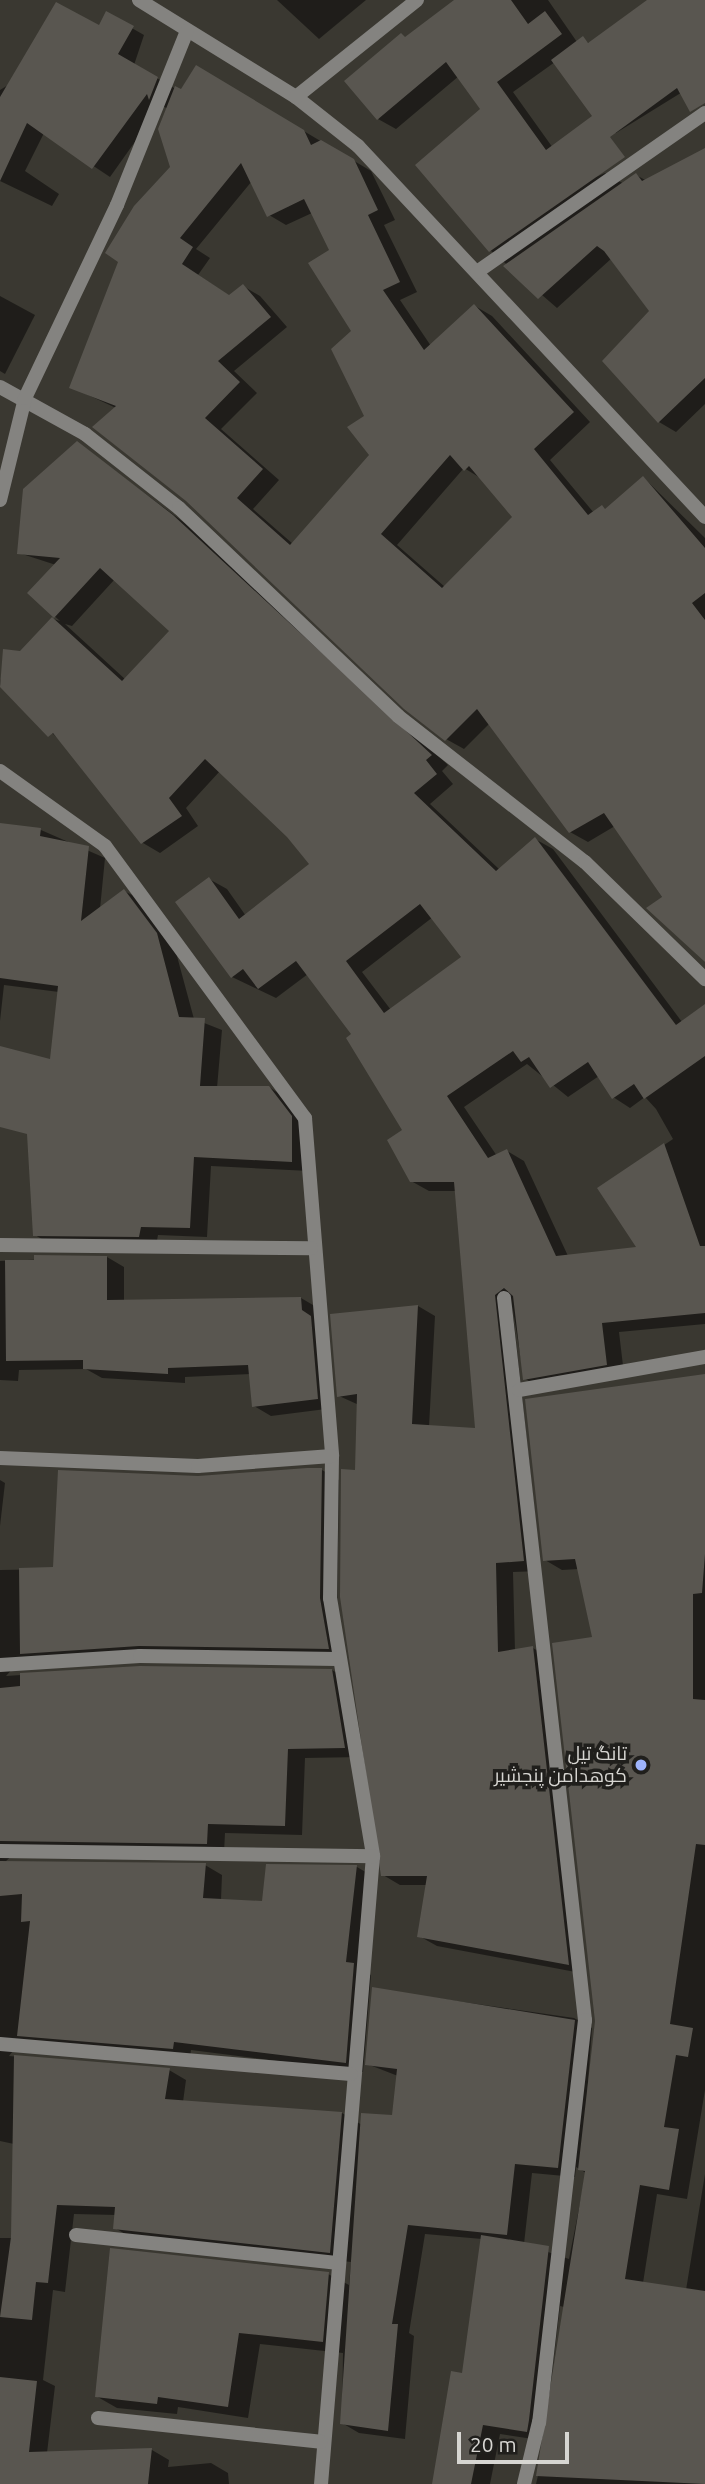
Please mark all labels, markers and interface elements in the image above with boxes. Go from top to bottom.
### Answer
place label: تانگ تیل کوهدامن پنجشیر [494,1743,627,1787]
marker: تانگ تیل کوهدامن پنجشیر [633,1757,649,1773]
scale bar [460,2418,572,2462]
text: 20 m [470,2432,517,2456]

